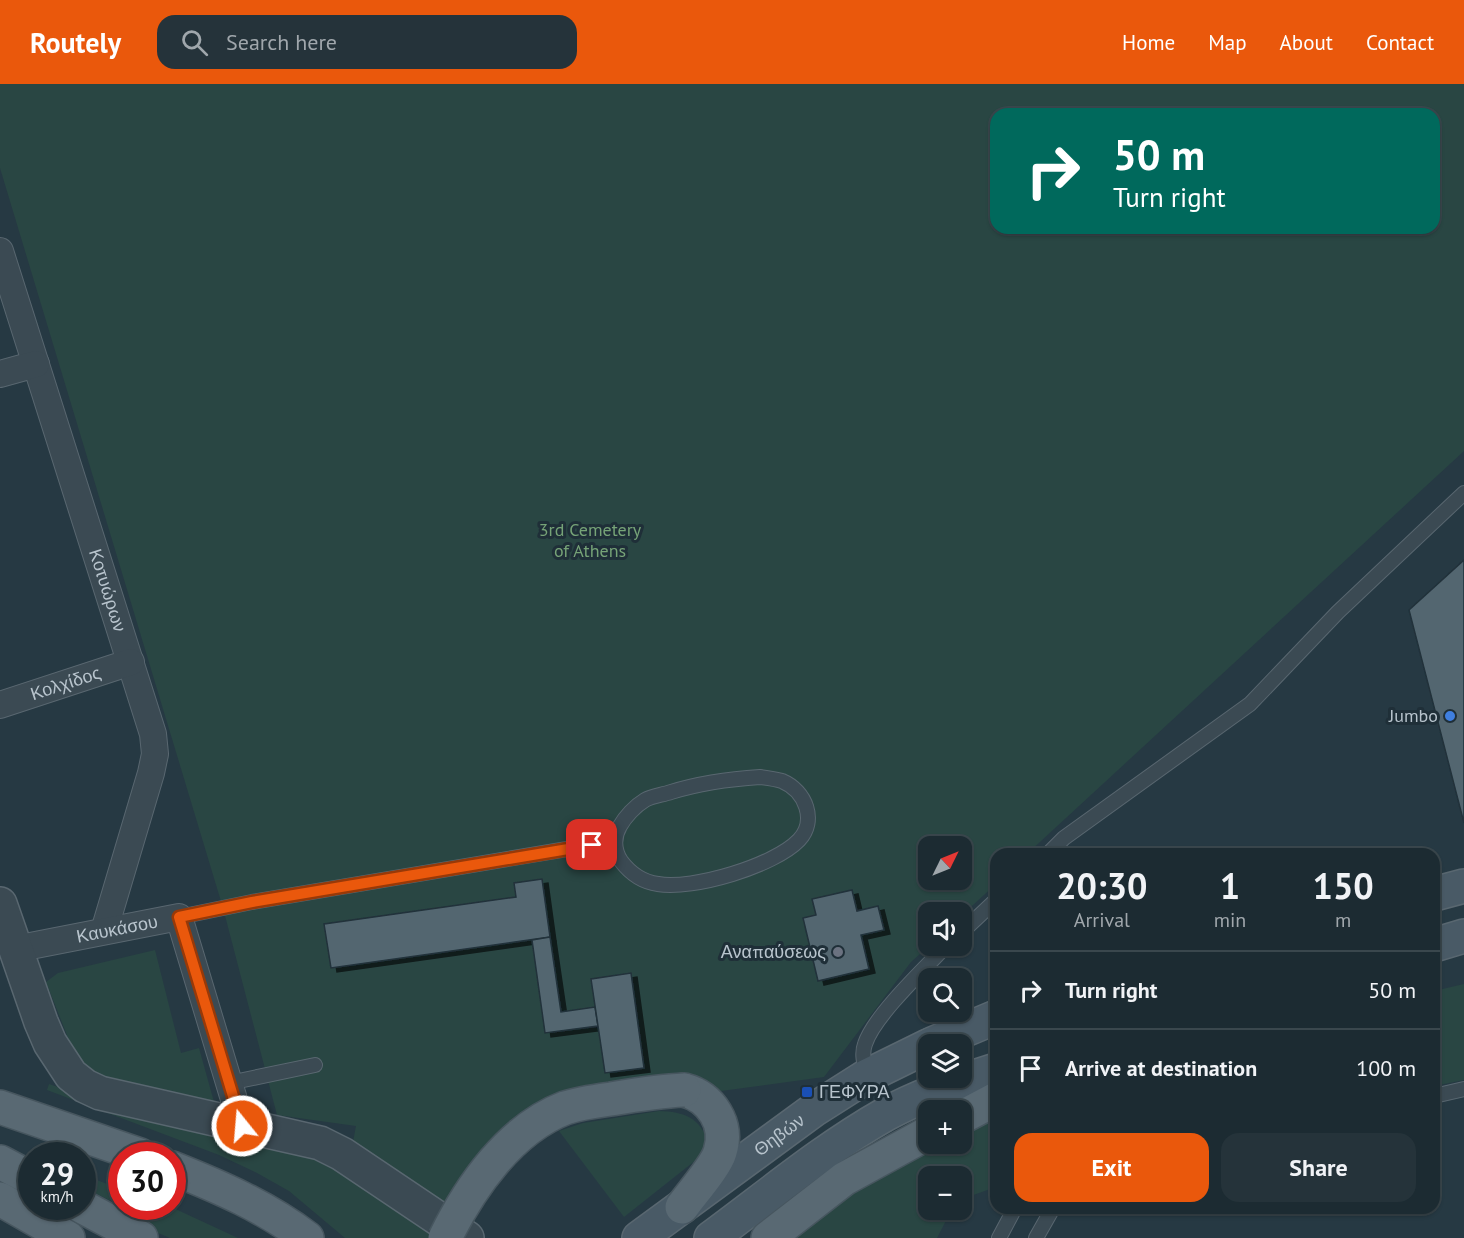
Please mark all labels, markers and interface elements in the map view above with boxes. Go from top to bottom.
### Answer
search box [157,15,577,69]
text: Routely [30,24,121,61]
icon: search [178,26,211,59]
text: Search here [226,28,337,56]
text: Home [1122,29,1175,56]
text: Map [1208,29,1247,56]
text: About [1280,29,1333,56]
text: Contact [1366,29,1434,56]
text: 50 m [1113,127,1205,182]
icon: right [1014,132,1092,210]
text: Turn right [1113,180,1226,214]
park label: 3rd Cemetery of Athens [539,518,642,562]
street label: Κοτυώρων [84,546,132,635]
street label: Κολχίδος [27,661,104,705]
place label: Jumbo [1388,704,1438,727]
marker: Jumbo [1443,709,1457,723]
pin [566,819,617,870]
icon: arrive [575,828,608,861]
north arrow [918,836,972,890]
map controls [918,836,972,1220]
text: 20:30 [1056,862,1148,909]
text: 1 [1220,862,1240,909]
text: 150 [1313,862,1374,909]
button: sound [918,902,972,956]
text: Arrival [1074,907,1130,933]
text: min [1214,907,1246,933]
text: m [1335,907,1351,933]
street label: Καυκάσου [74,909,160,948]
place label: Αναπαύσεως [721,940,826,963]
marker: Αναπαύσεως [831,945,845,959]
button: search [918,968,972,1022]
icon: right [1014,974,1047,1007]
text: Turn right [1065,976,1157,1004]
text: 50 m [1368,976,1416,1004]
button: layers [918,1034,972,1088]
icon: arrive [1014,1052,1047,1085]
text: Arrive at destination [1065,1054,1257,1082]
text: 100 m [1356,1054,1416,1082]
place label: ΓΕΦΥΡΑ [819,1080,889,1103]
marker: ΓΕΦΥΡΑ [800,1085,814,1099]
position arrow [210,1094,274,1158]
button: + [918,1100,972,1154]
street label: Θηβών [749,1108,809,1161]
button: Exit [1014,1133,1209,1202]
button: Share [1221,1133,1416,1202]
speed limit sign: 30 [108,1142,186,1220]
text: 29 [40,1154,74,1193]
button: − [918,1166,972,1220]
text: km/h [41,1187,73,1206]

